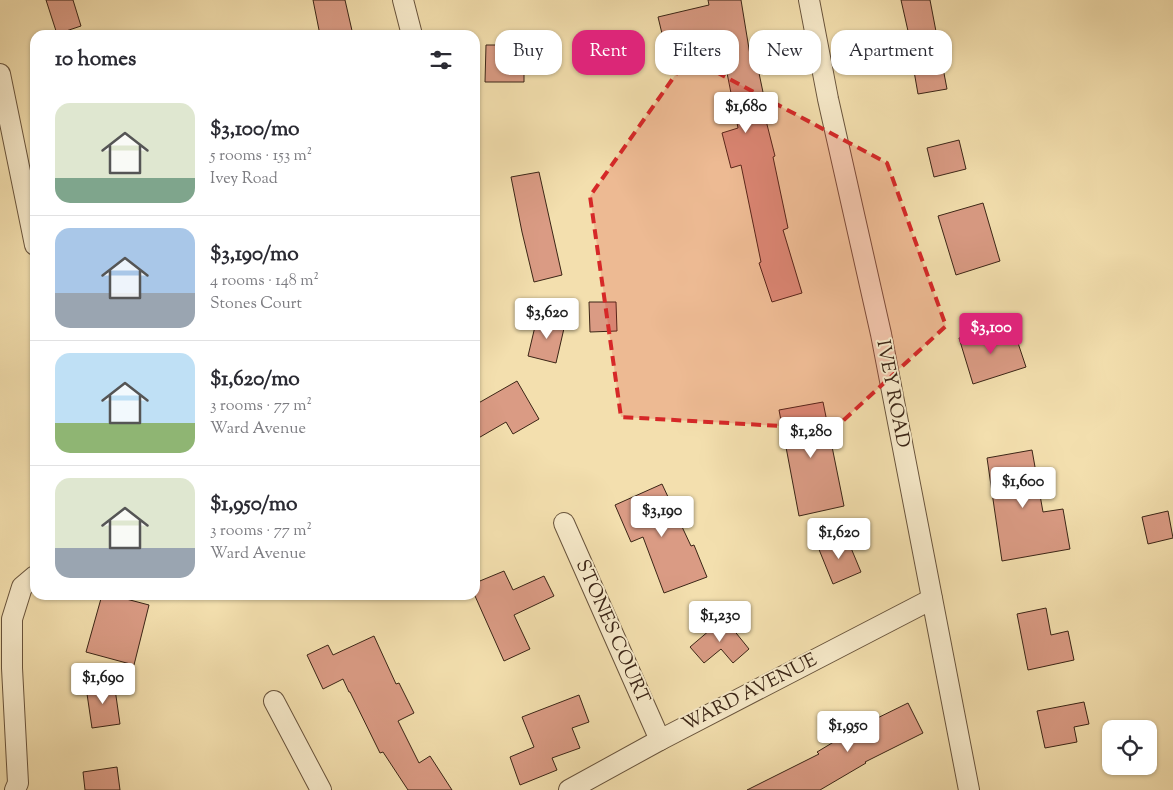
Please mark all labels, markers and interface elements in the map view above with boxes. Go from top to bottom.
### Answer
chip: Buy [495,30,562,75]
chip: Rent [572,30,645,75]
chip: Filters [655,30,739,75]
chip: New [749,30,821,75]
chip: Apartment [831,30,952,75]
text: 10 homes [55,45,136,75]
icon: filters [427,46,455,74]
pin: $1,680 [705,92,787,134]
text: $1,680 [725,96,767,119]
text: $3,100/mo [210,115,300,145]
icon: home [95,123,155,183]
text: 5 rooms · 153 m² [210,145,312,168]
text: Ivey Road [210,168,278,191]
text: $3,190/mo [210,240,299,270]
icon: home [95,248,155,308]
text: 4 rooms · 148 m² [210,270,319,293]
text: Stones Court [210,293,302,316]
pin: $3,620 [506,298,588,340]
text: $3,620 [526,302,568,325]
pin: $3,100 [950,312,1032,355]
text: $3,100 [970,317,1012,340]
street label: IVEY ROAD [868,338,916,450]
text: $1,620/mo [210,365,300,395]
icon: home [95,373,155,433]
text: 3 rooms · 77 m² [210,395,312,418]
pin: $1,280 [770,416,852,459]
text: Ward Avenue [210,418,306,441]
text: $1,280 [790,421,832,444]
pin: $1,600 [982,466,1064,509]
text: $1,600 [1002,471,1044,494]
text: $1,950/mo [210,490,297,520]
pin: $3,190 [621,496,703,538]
icon: home [95,498,155,558]
text: $3,190 [642,500,682,523]
pin: $1,620 [798,518,880,560]
text: 3 rooms · 77 m² [210,520,312,543]
text: $1,620 [818,522,860,545]
text: Ward Avenue [210,543,306,566]
street label: STONES COURT [568,556,656,708]
pin: $1,230 [679,600,761,643]
text: $1,230 [700,605,740,628]
street label: WARD AVENUE [678,647,823,739]
pin: $1,690 [62,662,144,705]
text: $1,690 [82,667,124,690]
pin: $1,950 [807,710,889,753]
text: $1,950 [828,715,868,738]
map controls [1102,720,1157,775]
button: locate [1102,720,1157,775]

